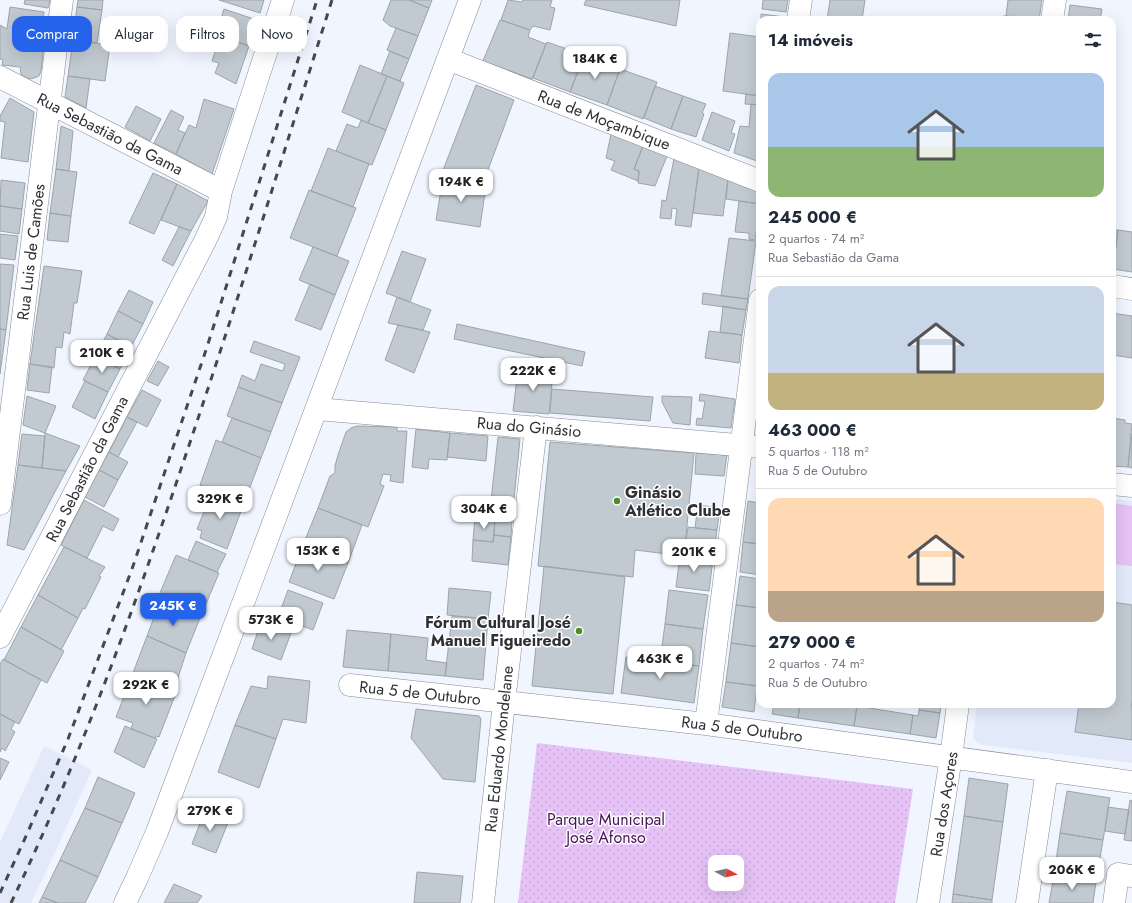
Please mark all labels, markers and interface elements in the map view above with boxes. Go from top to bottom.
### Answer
chip: Comprar [12,16,92,52]
chip: Alugar [100,16,168,52]
chip: Filtros [176,16,239,52]
chip: Novo [247,16,307,52]
text: 14 imóveis [768,28,853,52]
icon: filters [1082,29,1104,51]
pin: 184K € [562,46,628,80]
text: 184K € [572,49,618,68]
street label: Rua de Moçambique [534,84,674,156]
street label: Rua Sebastião da Gama [33,87,187,181]
icon: home [900,99,972,171]
pin: 194K € [428,169,494,203]
text: 194K € [438,172,484,191]
street label: Rua Luis de Camões [11,182,51,322]
text: 245 000 € [768,205,857,229]
text: 2 quartos · 74 m² [768,229,864,248]
text: Rua Sebastião da Gama [768,248,899,267]
icon: home [900,312,972,384]
pin: 210K € [69,340,135,374]
text: 210K € [79,343,125,362]
pin: 222K € [500,358,566,392]
text: 222K € [509,361,557,380]
street label: Rua Sebastião da Gama [40,392,134,546]
street label: Rua do Ginásio [476,411,582,443]
text: 463 000 € [768,418,857,442]
text: 5 quartos · 118 m² [768,442,869,461]
text: Rua 5 de Outubro [768,461,867,480]
place label: Ginásio Atlético Clube [624,481,731,522]
pin: 329K € [187,486,253,520]
text: 329K € [197,489,243,508]
pin: 304K € [451,496,517,530]
marker: Ginásio Atlético Clube [612,496,622,506]
text: 304K € [460,499,508,518]
icon: home [900,524,972,596]
pin: 153K € [285,538,351,572]
pin: 201K € [661,539,727,573]
text: 153K € [296,541,340,560]
text: 201K € [671,542,717,561]
pin: 245K € [140,593,206,627]
text: 245K € [149,596,197,615]
pin: 573K € [238,607,304,641]
text: 573K € [248,610,294,629]
place label: Fórum Cultural José Manuel Figueiredo [425,611,571,652]
marker: Fórum Cultural José Manuel Figueiredo [574,626,584,636]
text: 279 000 € [768,630,856,654]
pin: 463K € [627,646,693,680]
text: 463K € [636,649,684,668]
text: 2 quartos · 74 m² [768,654,864,673]
street label: Rua Eduardo Mondelane [479,665,519,833]
pin: 292K € [113,672,179,706]
text: Rua 5 de Outubro [768,673,867,692]
text: 292K € [122,675,170,694]
street label: Rua 5 de Outubro [358,675,482,711]
street label: Rua 5 de Outubro [680,710,804,748]
street label: Rua dos Açores [924,750,964,858]
pin: 279K € [177,798,243,832]
text: 279K € [187,801,233,820]
park label: Parque Municipal José Afonso [547,808,665,849]
north arrow [708,855,744,891]
map controls [708,855,744,891]
pin: 206K € [1039,857,1105,891]
text: 206K € [1048,860,1096,879]

